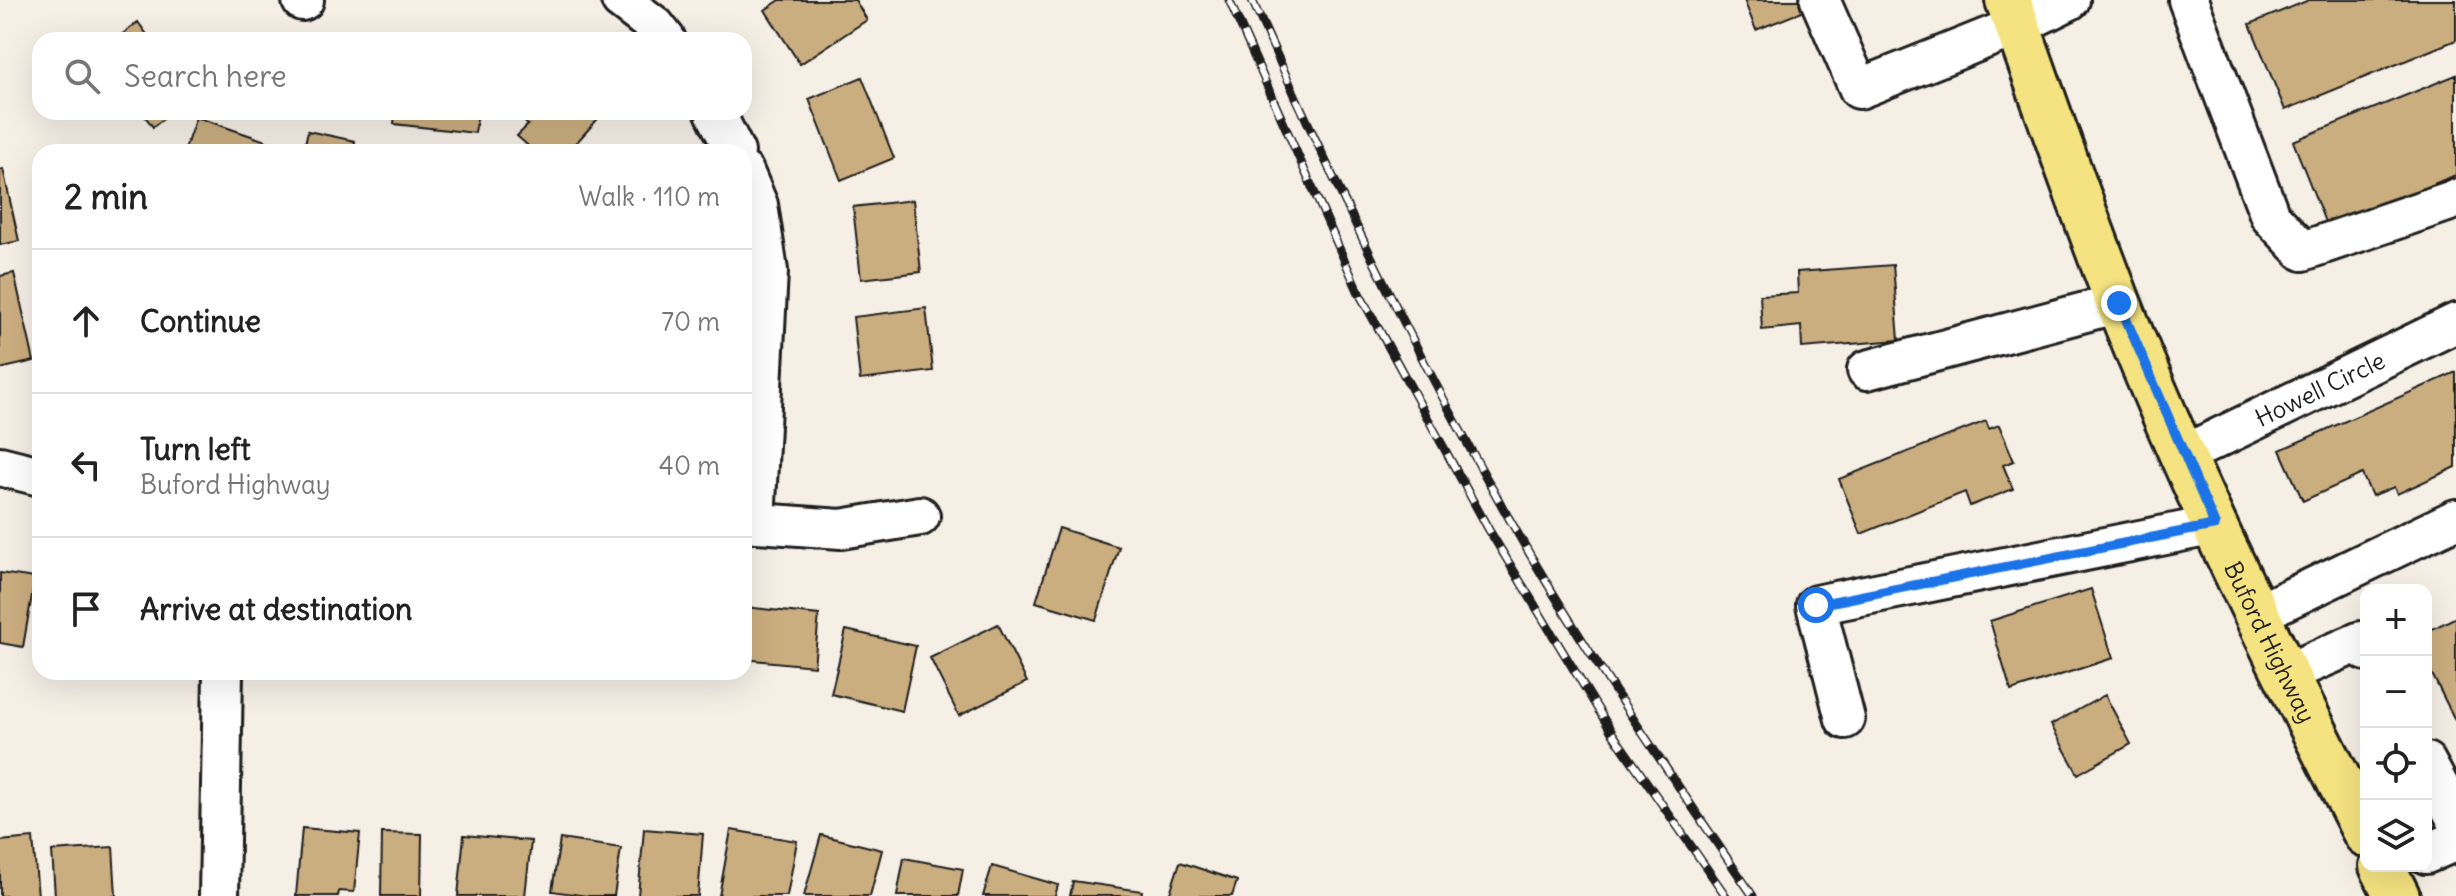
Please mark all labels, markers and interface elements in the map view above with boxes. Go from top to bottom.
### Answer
search box [32,32,752,120]
icon: search [60,54,104,98]
text: Search here [124,57,287,95]
text: 2 min [64,175,148,218]
text: Walk · 110 m [578,180,720,213]
route end [2101,285,2137,321]
icon: ahead [64,299,108,343]
text: Continue [140,302,261,340]
text: 70 m [661,305,720,338]
street label: Howell Circle [2250,345,2390,433]
text: Turn left [140,430,251,468]
icon: left [64,443,108,487]
text: 40 m [659,449,720,482]
text: Buford Highway [140,468,331,501]
street label: Buford Highway [2218,556,2322,728]
map controls [2360,584,2432,872]
button: + [2360,584,2432,656]
icon: arrive [64,587,108,631]
route start [1798,587,1834,623]
text: Arrive at destination [140,590,412,628]
button: − [2360,656,2432,728]
button: locate [2360,728,2432,800]
button: layers [2360,800,2432,872]

